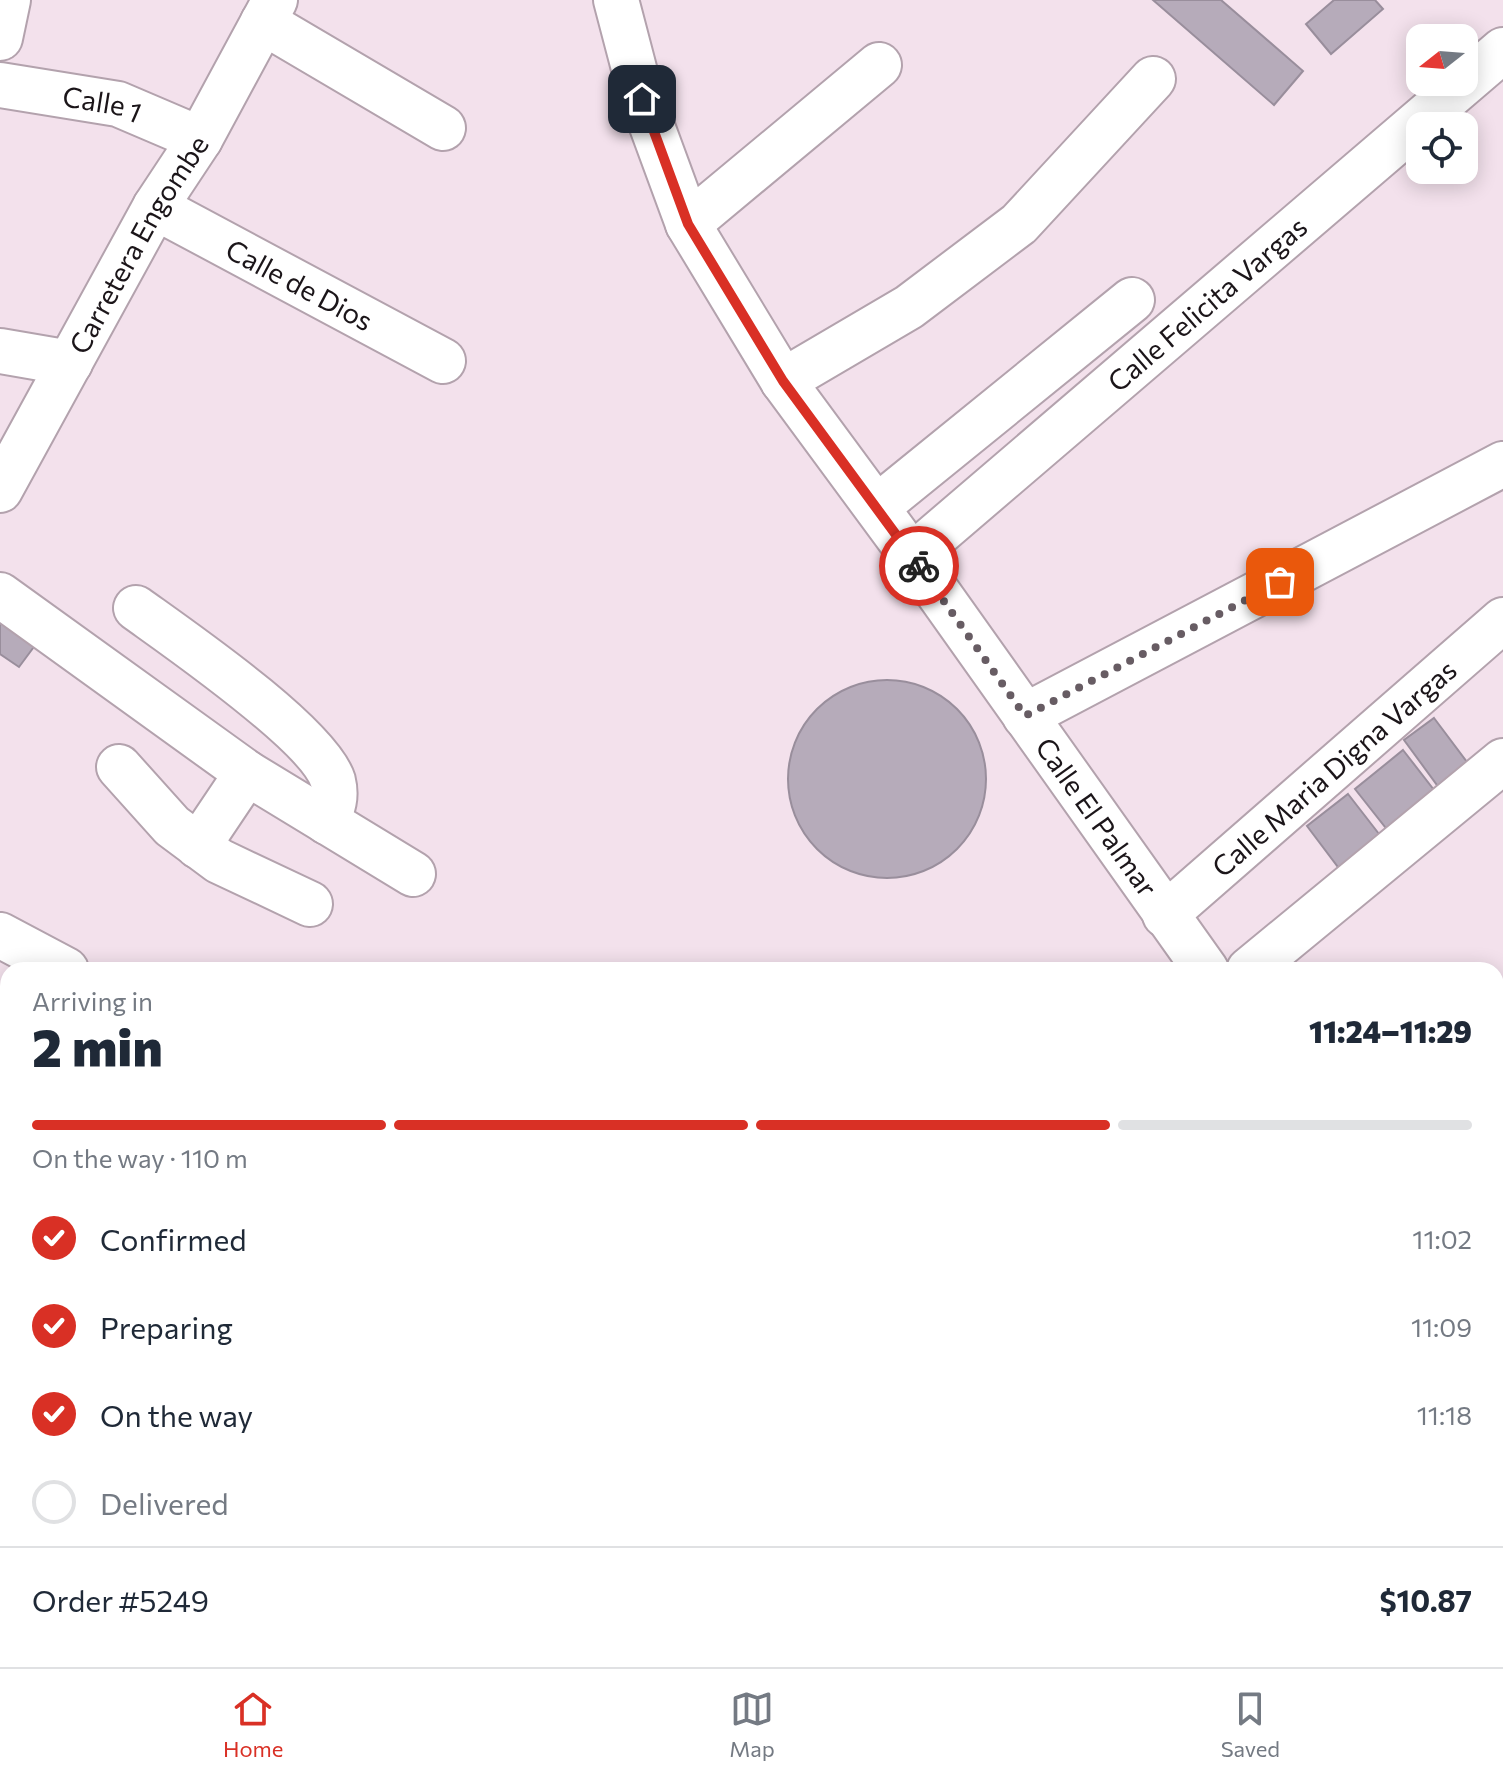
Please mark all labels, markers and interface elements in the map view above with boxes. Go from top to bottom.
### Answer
north arrow [1406,24,1478,96]
map controls [1406,24,1478,184]
pin [608,65,676,133]
icon: home [620,77,664,121]
street label: Calle 1 [60,78,147,129]
button: locate [1406,112,1478,184]
street label: Carretera Engombe [61,128,215,359]
street label: Calle Felicita Vargas [1100,209,1313,398]
street label: Calle de Dios [220,231,379,337]
courier [879,526,959,606]
icon: bike [897,544,941,588]
pin [1246,548,1314,616]
icon: bag [1258,560,1302,604]
street label: Calle Maria Digna Vargas [1205,652,1463,883]
street label: Calle El Palmar [1029,730,1165,903]
text: Arriving in [32,985,153,1016]
text: 11:24–11:29 [1309,1012,1472,1049]
text: 2 min [32,1014,163,1078]
text: On the way · 110 m [32,1142,248,1173]
icon: check [32,1216,76,1260]
text: Confirmed [100,1220,247,1257]
text: 11:02 [1412,1223,1472,1254]
icon: check [32,1304,76,1348]
text: Preparing [100,1308,233,1345]
text: 11:09 [1411,1311,1472,1342]
icon: check [32,1392,76,1436]
text: On the way [100,1396,253,1433]
text: 11:18 [1417,1399,1472,1430]
text: Delivered [100,1484,229,1521]
text: Order #5249 [32,1581,209,1618]
text: $10.87 [1379,1581,1472,1618]
tab: Home [223,1687,283,1762]
tab: Map [729,1687,775,1762]
tab: Saved [1221,1687,1280,1762]

